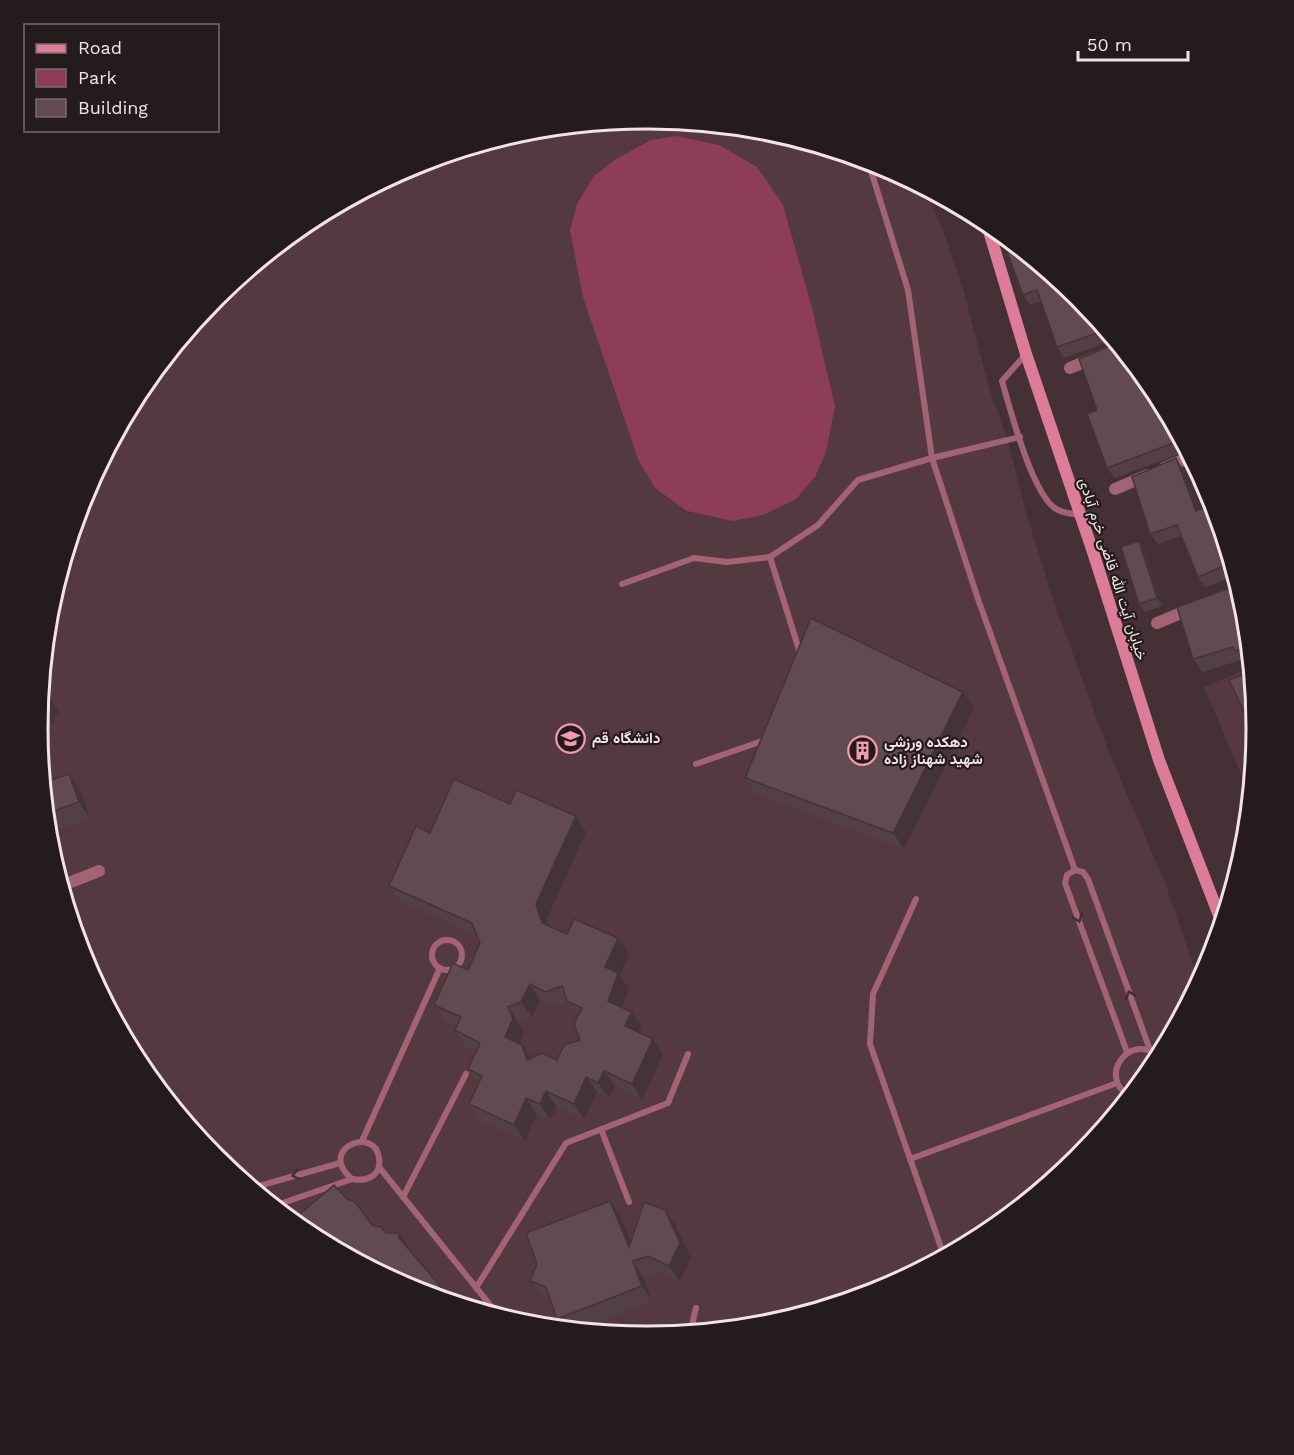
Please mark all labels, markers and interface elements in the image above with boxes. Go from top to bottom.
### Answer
legend [24,24,219,132]
scale bar [1078,24,1188,62]
text: 50 m [1087,34,1132,55]
text: Road [78,37,122,58]
text: Park [78,67,117,88]
text: Building [78,97,148,118]
street label: خیابان آیت الله قاضی خرم آبادی [1074,476,1151,663]
school or university icon: دانشگاه قم [555,722,587,754]
place label: دانشگاه قم [592,729,660,748]
place label: دهکده ورزشی شهید شهناز زاده [884,733,983,768]
building icon: دهکده ورزشی شهید شهناز زاده [847,735,879,767]
one-way arrow [1070,912,1083,923]
one-way arrow [1124,990,1137,1001]
one-way arrow [291,1168,302,1180]

